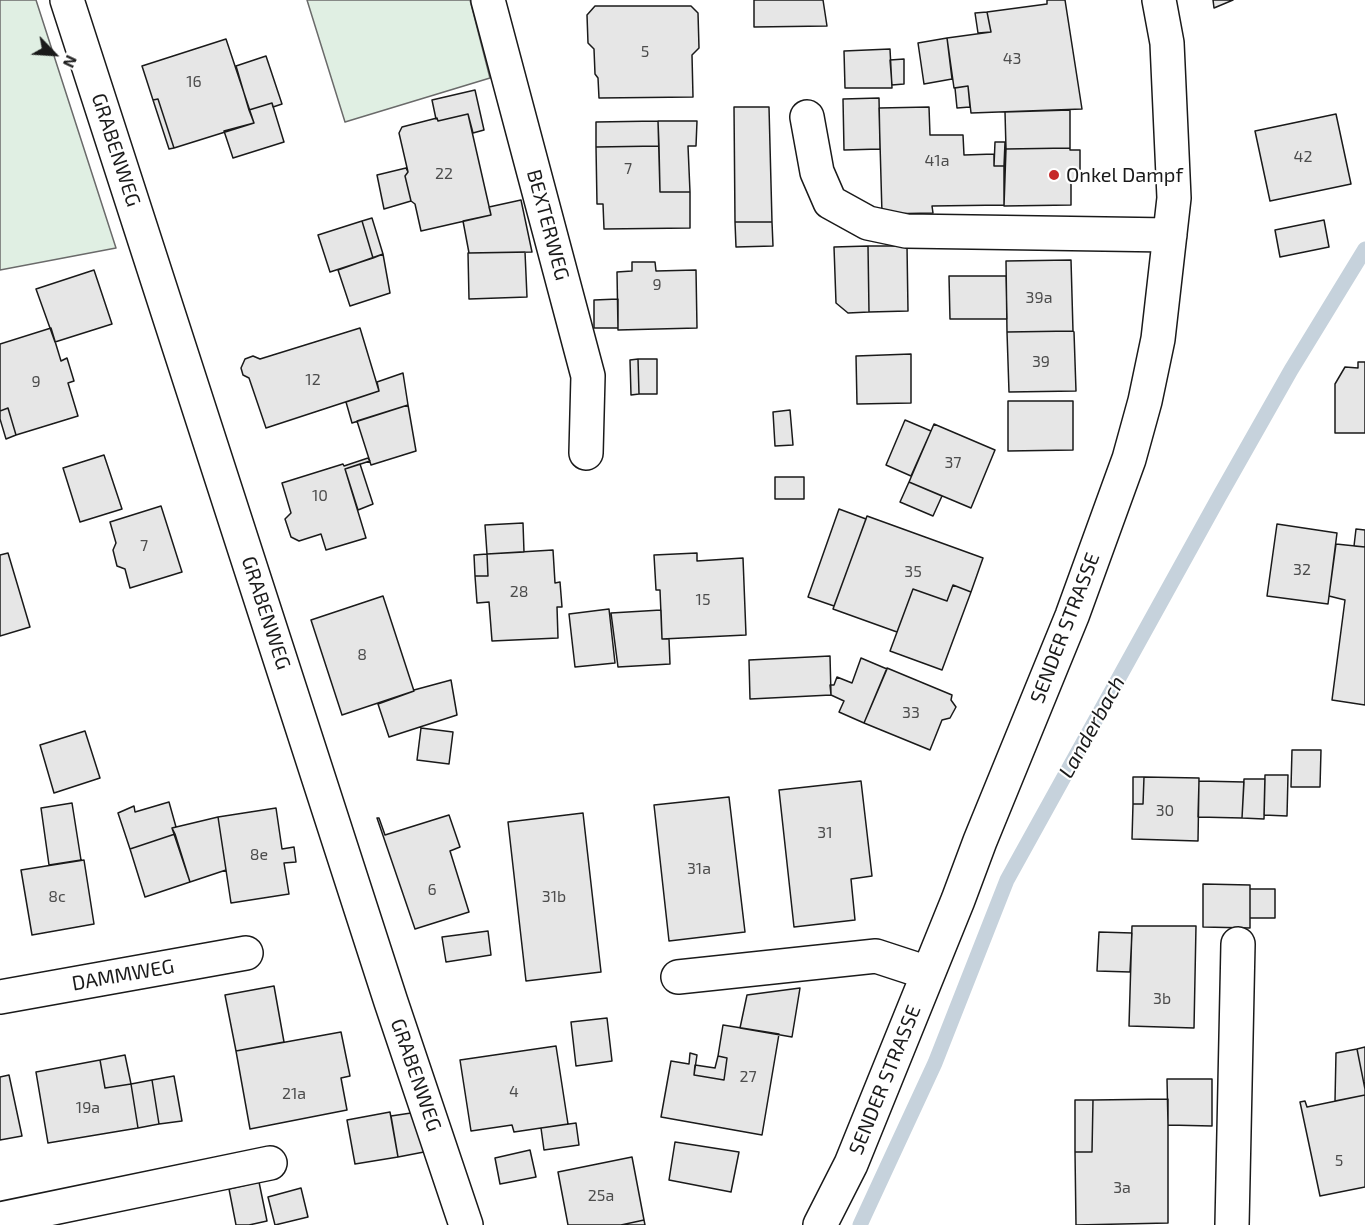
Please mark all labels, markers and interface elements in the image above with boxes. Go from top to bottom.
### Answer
north arrow [24,24,84,84]
house number: 5 [641,42,649,62]
house number: 43 [1003,49,1021,69]
text: N [60,53,82,71]
house number: 16 [186,72,202,92]
street label: GRABENWEG [86,90,146,210]
house number: 42 [1294,147,1312,167]
house number: 41a [925,151,949,171]
house number: 7 [624,159,632,179]
place label: Onkel Dampf [1066,163,1183,187]
house number: 22 [435,164,453,184]
street label: BEXTERWEG [522,167,574,283]
marker: Onkel Dampf [1047,168,1061,182]
house number: 9 [652,275,662,295]
house number: 39a [1026,288,1052,308]
house number: 39 [1032,352,1050,372]
house number: 12 [305,370,321,390]
house number: 9 [31,372,41,392]
house number: 37 [944,453,962,473]
house number: 10 [312,486,328,506]
house number: 7 [140,536,148,556]
street label: SENDER STRASSE [1025,549,1105,707]
street label: GRABENWEG [236,553,296,673]
house number: 32 [1293,560,1311,580]
house number: 35 [904,562,922,582]
house number: 28 [510,582,528,602]
house number: 15 [696,590,710,610]
house number: 8 [357,645,367,665]
water label: Landerbach [1054,672,1130,782]
house number: 33 [902,703,920,723]
house number: 30 [1156,801,1174,821]
house number: 31 [817,823,833,843]
house number: 8e [250,845,268,865]
house number: 31a [687,859,711,879]
house number: 6 [427,880,437,900]
house number: 8c [48,887,66,907]
house number: 31b [542,887,566,907]
street label: DAMMWEG [70,954,176,996]
house number: 3b [1153,989,1171,1009]
street label: SENDER STRASSE [844,1002,926,1158]
street label: GRABENWEG [386,1015,446,1135]
house number: 27 [739,1067,757,1087]
house number: 4 [509,1082,519,1102]
house number: 21a [282,1084,306,1104]
house number: 19a [76,1098,100,1118]
house number: 5 [1335,1151,1343,1171]
house number: 3a [1113,1178,1131,1198]
house number: 25a [588,1186,614,1206]

